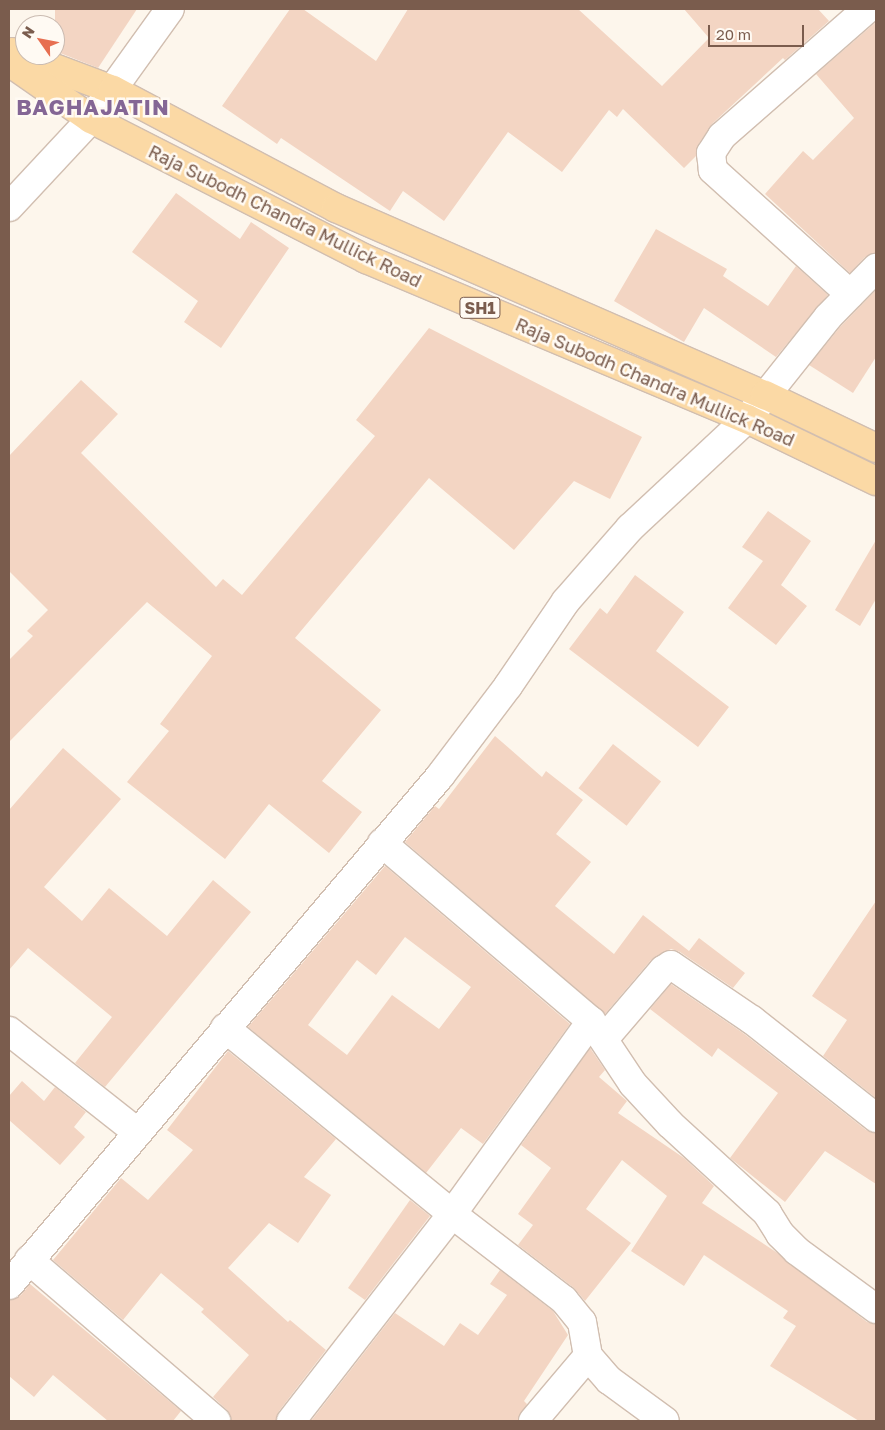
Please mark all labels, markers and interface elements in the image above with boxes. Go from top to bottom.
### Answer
north arrow [15,15,65,65]
scale bar [710,15,806,47]
text: N [18,23,38,41]
text: 20 m [716,25,751,43]
district label: BAGHAJATIN [15,94,171,120]
street label: Raja Subodh Chandra Mullick Road [145,140,425,292]
road number: SH1 [459,294,501,322]
street label: Raja Subodh Chandra Mullick Road [512,313,798,451]

